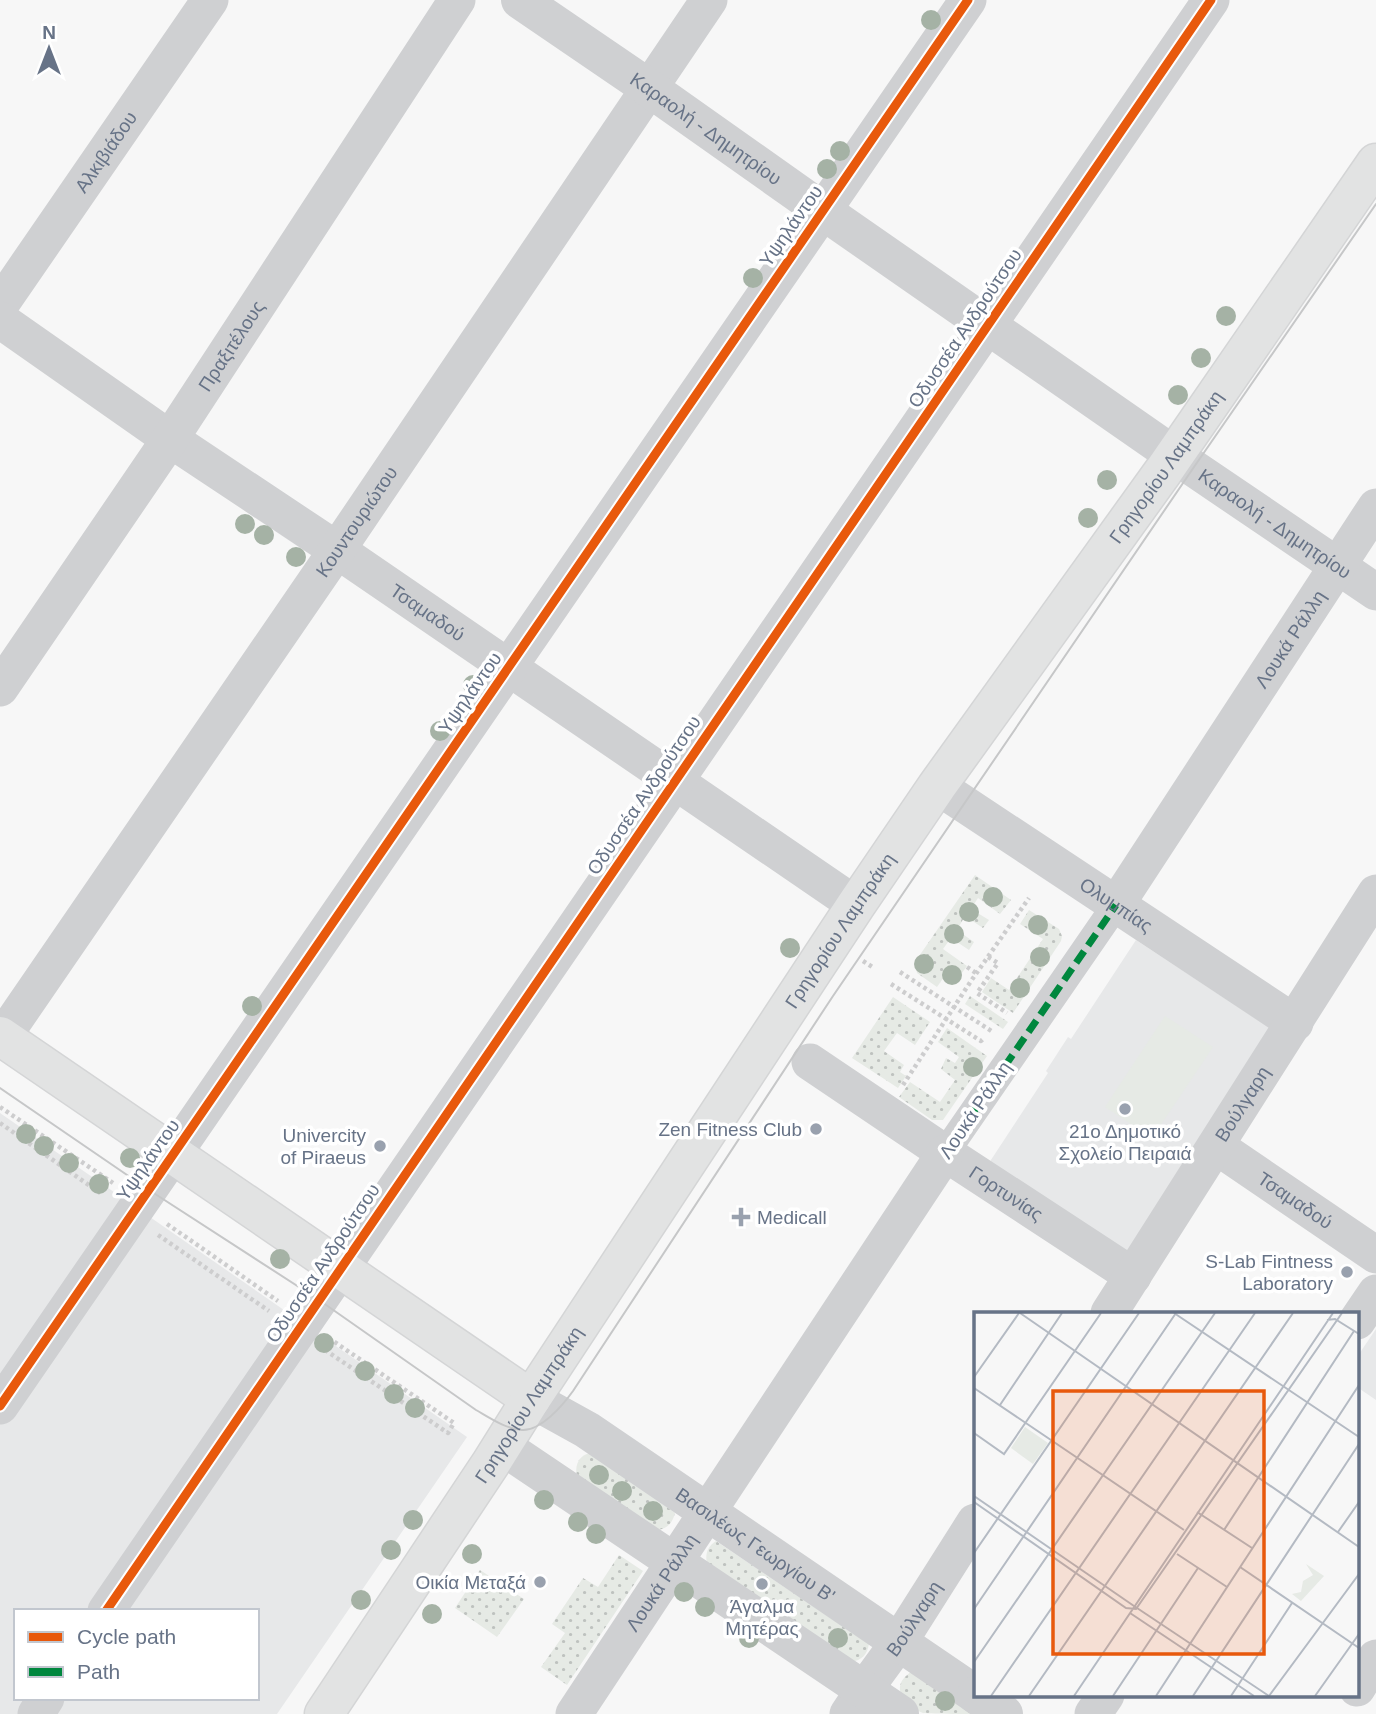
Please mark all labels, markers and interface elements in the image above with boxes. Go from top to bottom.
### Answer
north arrow [14,14,84,84]
text: N [42,22,56,43]
street label: Καραολή - Δημητρίου [627,68,785,189]
street label: Αλκιβιάδου [70,107,141,196]
street label: Υψηλάντου [755,181,827,271]
street label: Οδυσσέα Ανδρούτσου [904,245,1026,411]
street label: Πραξιτέλους [194,297,268,395]
street label: Γρηγορίου Λαμπράκη [1105,386,1227,547]
street label: Κουντουριώτου [311,462,401,581]
street label: Καραολή - Δημητρίου [1195,464,1355,583]
street label: Τσαμαδού [386,579,469,645]
street label: Λουκά Ράλλη [1250,586,1329,692]
street label: Υψηλάντου [434,648,506,738]
street label: Οδυσσέα Ανδρούτσου [583,712,705,878]
street label: Γρηγορίου Λαμπράκη [781,849,899,1012]
street label: Ολυμπίας [1076,873,1157,936]
street label: Λουκά Ράλλη [935,1058,1015,1162]
street label: Βούλγαρη [1210,1062,1274,1145]
marker: 21ο Δημοτικό Σχολείο Πειραιά [1117,1101,1133,1117]
street label: Υψηλάντου [112,1115,184,1205]
place label: Zen Fitness Club [658,1119,802,1140]
marker: Zen Fitness Club [808,1121,824,1137]
place label: 21ο Δημοτικό Σχολείο Πειραιά [1059,1121,1191,1164]
place label: Univercity of Piraeus [280,1125,366,1168]
marker: Univercity of Piraeus [372,1138,388,1154]
street label: Γορτυνίας [966,1161,1047,1225]
street label: Τσαμαδού [1254,1167,1337,1233]
street label: Οδυσσέα Ανδρούτσου [262,1180,384,1346]
marker: Medicall [731,1207,751,1227]
place label: Medicall [757,1207,827,1228]
place label: S-Lab Fintness Laboratory [1205,1251,1333,1294]
marker: S-Lab Fintness Laboratory [1339,1264,1355,1280]
inset map [974,1312,1358,1696]
street label: Γρηγορίου Λαμπράκη [470,1322,586,1487]
street label: Βασιλέως Γεωργίου Β' [672,1483,839,1606]
street label: Λουκά Ράλλη [621,1530,701,1635]
place label: Οικία Μεταξά [416,1572,526,1593]
marker: Οικία Μεταξά [532,1574,548,1590]
marker: Άγαλμα Μητέρας [754,1576,770,1592]
street label: Βούλγαρη [882,1577,945,1660]
place label: Άγαλμα Μητέρας [725,1596,799,1639]
legend [14,1609,259,1700]
text: Cycle path [77,1625,176,1648]
text: Path [77,1660,120,1683]

